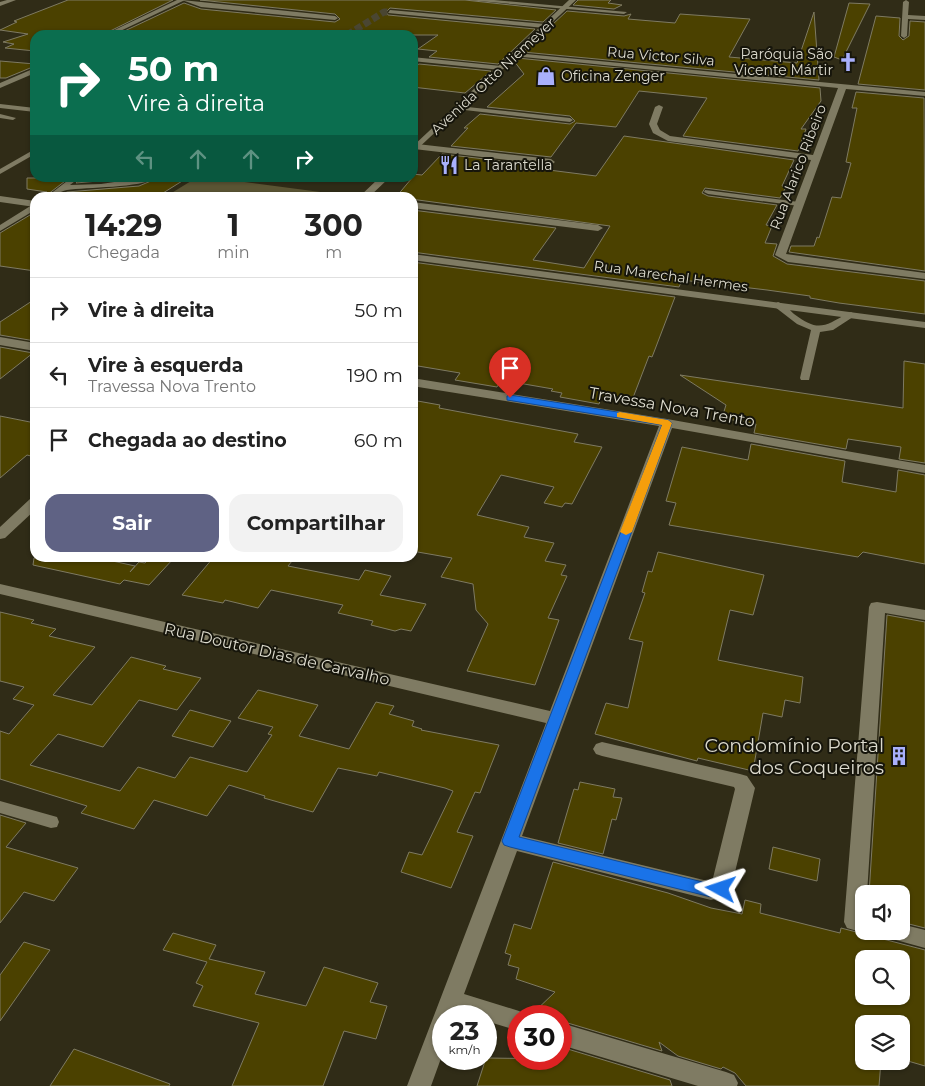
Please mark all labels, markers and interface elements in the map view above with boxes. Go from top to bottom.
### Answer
street label: Avenida Otto Niemeyer [427,13,559,138]
street label: Rua Victor Silva [606,42,716,70]
place label: Paróquia São Vicente Mártir [734,45,833,79]
text: 50 m [128,47,219,90]
icon: right [45,50,110,115]
church icon: Paróquia São Vicente Mártir [837,51,859,73]
shop icon: Oficina Zenger [535,65,557,87]
place label: Oficina Zenger [561,67,665,85]
text: Vire à direita [128,90,265,117]
street label: Rua Alarico Ribeiro [766,102,830,232]
icon: left [131,145,159,173]
icon: ahead [184,145,212,173]
icon: ahead [237,145,265,173]
icon: right [290,145,318,173]
restaurant icon: La Tarantella [438,154,460,176]
place label: La Tarantella [464,156,553,174]
text: 14:29 [85,207,162,244]
text: 1 [228,207,239,244]
text: 300 [304,207,363,244]
text: Chegada [87,243,160,262]
text: min [217,243,249,262]
text: m [325,243,342,262]
street label: Rua Marechal Hermes [593,256,749,296]
icon: right [45,296,73,324]
text: Vire à direita [88,299,215,322]
text: 50 m [355,299,403,322]
pin [489,347,531,398]
text: Vire à esquerda [88,354,243,377]
icon: arrive [496,354,524,382]
icon: left [45,361,73,389]
text: 190 m [347,364,403,387]
text: Travessa Nova Trento [88,377,256,396]
street label: Travessa Nova Trento [588,383,756,431]
icon: arrive [45,426,73,454]
text: Chegada ao destino [88,429,287,452]
text: 60 m [354,429,403,452]
button: Sair [45,494,219,552]
button: Compartilhar [229,494,403,552]
street label: Rua Doutor Dias de Carvalho [162,619,392,689]
place label: Condomínio Portal dos Coqueiros [704,734,884,779]
building icon: Condomínio Portal dos Coqueiros [888,745,910,767]
position arrow [694,862,746,914]
map controls [855,885,910,1070]
button: sound [855,885,910,940]
button: search [855,950,910,1005]
speed limit sign: 30 [507,1005,572,1070]
button: layers [855,1015,910,1070]
text: 23 [450,1016,479,1046]
text: km/h [448,1042,481,1057]

